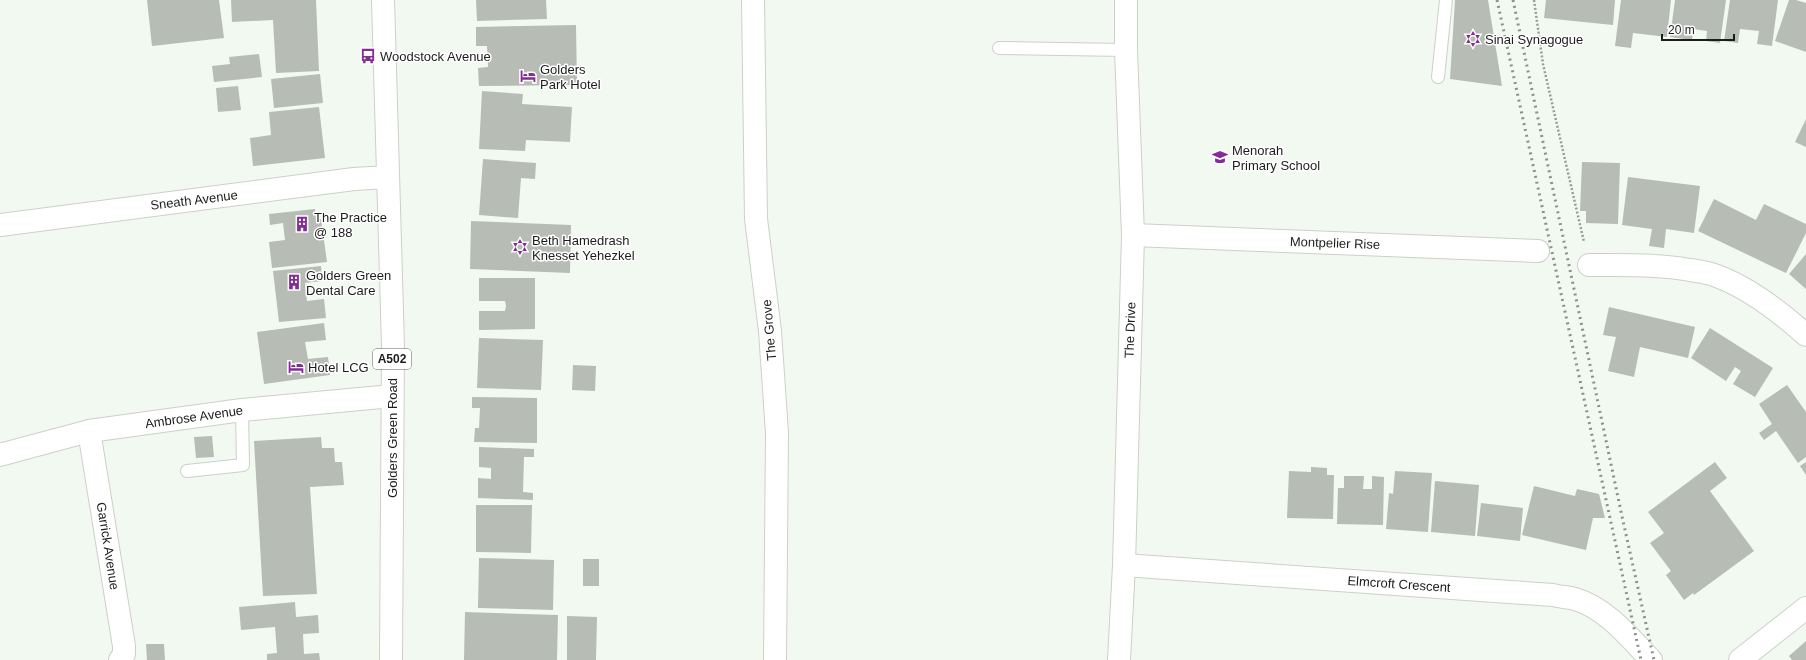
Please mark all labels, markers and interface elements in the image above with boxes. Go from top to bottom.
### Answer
scale bar [1662,16,1734,42]
text: 20 m [1668,23,1695,37]
synagogue icon: Sinai Synagogue [1464,30,1482,48]
place label: Sinai Synagogue [1485,32,1583,47]
bus stop icon: Woodstock Avenue [359,47,377,65]
place label: Woodstock Avenue [380,49,491,64]
place label: Golders Park Hotel [540,62,601,92]
hotel icon: Golders Park Hotel [519,67,537,85]
place label: Menorah Primary School [1232,143,1320,173]
school or university icon: Menorah Primary School [1211,148,1229,166]
street label: Sneath Avenue [149,187,239,213]
place label: The Practice @ 188 [314,210,387,240]
building icon: The Practice @ 188 [293,215,311,233]
place label: Beth Hamedrash Knesset Yehezkel [532,233,635,263]
street label: Montpelier Rise [1290,234,1380,252]
synagogue icon: Beth Hamedrash Knesset Yehezkel [511,238,529,256]
place label: Golders Green Dental Care [306,268,391,298]
building icon: Golders Green Dental Care [285,273,303,291]
street label: The Grove [759,299,779,361]
street label: The Drive [1122,302,1138,358]
road number: A502 [373,349,411,369]
hotel icon: Hotel LCG [287,358,305,376]
place label: Hotel LCG [308,360,369,375]
street label: Golders Green Road [385,378,400,498]
street label: Ambrose Avenue [144,403,244,431]
street label: Garrick Avenue [94,501,122,591]
street label: Elmcroft Crescent [1347,573,1451,595]

